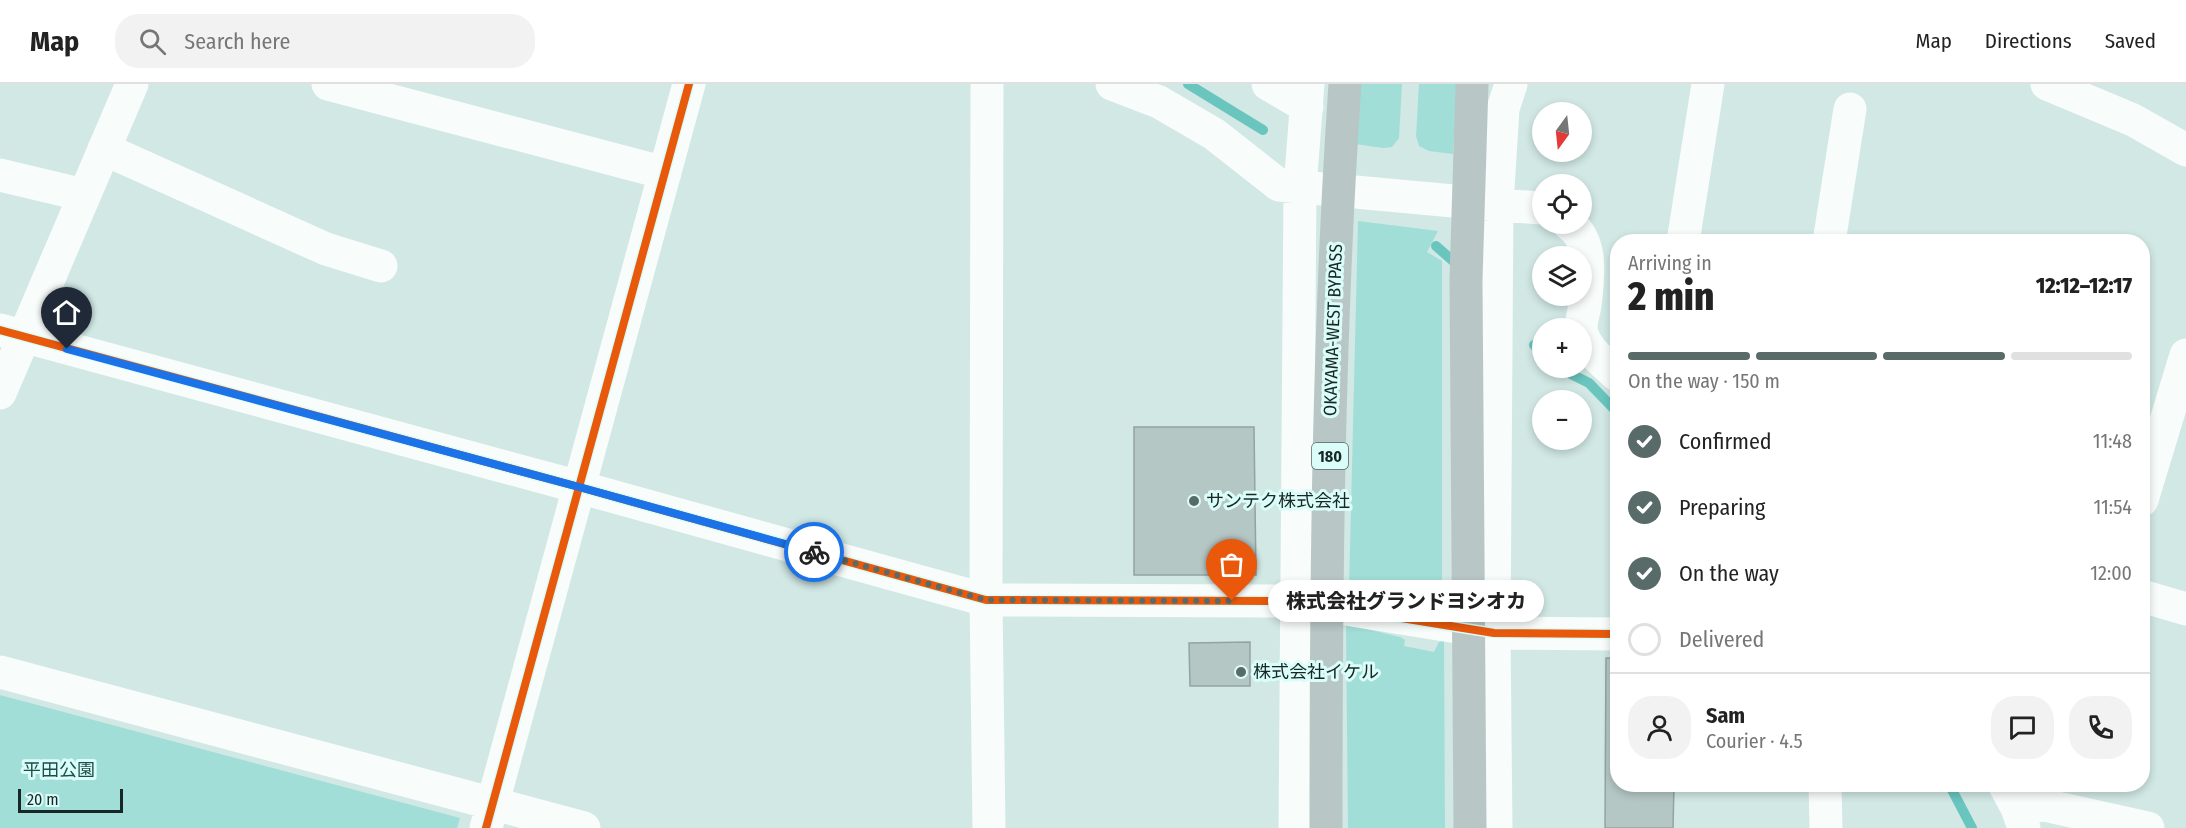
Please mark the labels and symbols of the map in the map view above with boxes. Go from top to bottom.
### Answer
north arrow [1532,102,1592,162]
street label: OKAYAMA-WEST BYPASS [1319,243,1347,417]
pin [41,287,92,349]
road number: 180 [1312,443,1348,469]
place label: サンテク株式会社 [1206,490,1350,512]
marker: サンテク株式会社 [1187,494,1201,508]
courier [784,522,844,582]
pin [1206,539,1257,601]
callout: 株式会社グランドヨシオカ [1268,580,1544,622]
place label: 株式会社イケル [1253,661,1379,683]
marker: 株式会社イケル [1234,665,1248,679]
park label: 平田公園 [23,759,95,781]
scale bar [18,786,123,814]

